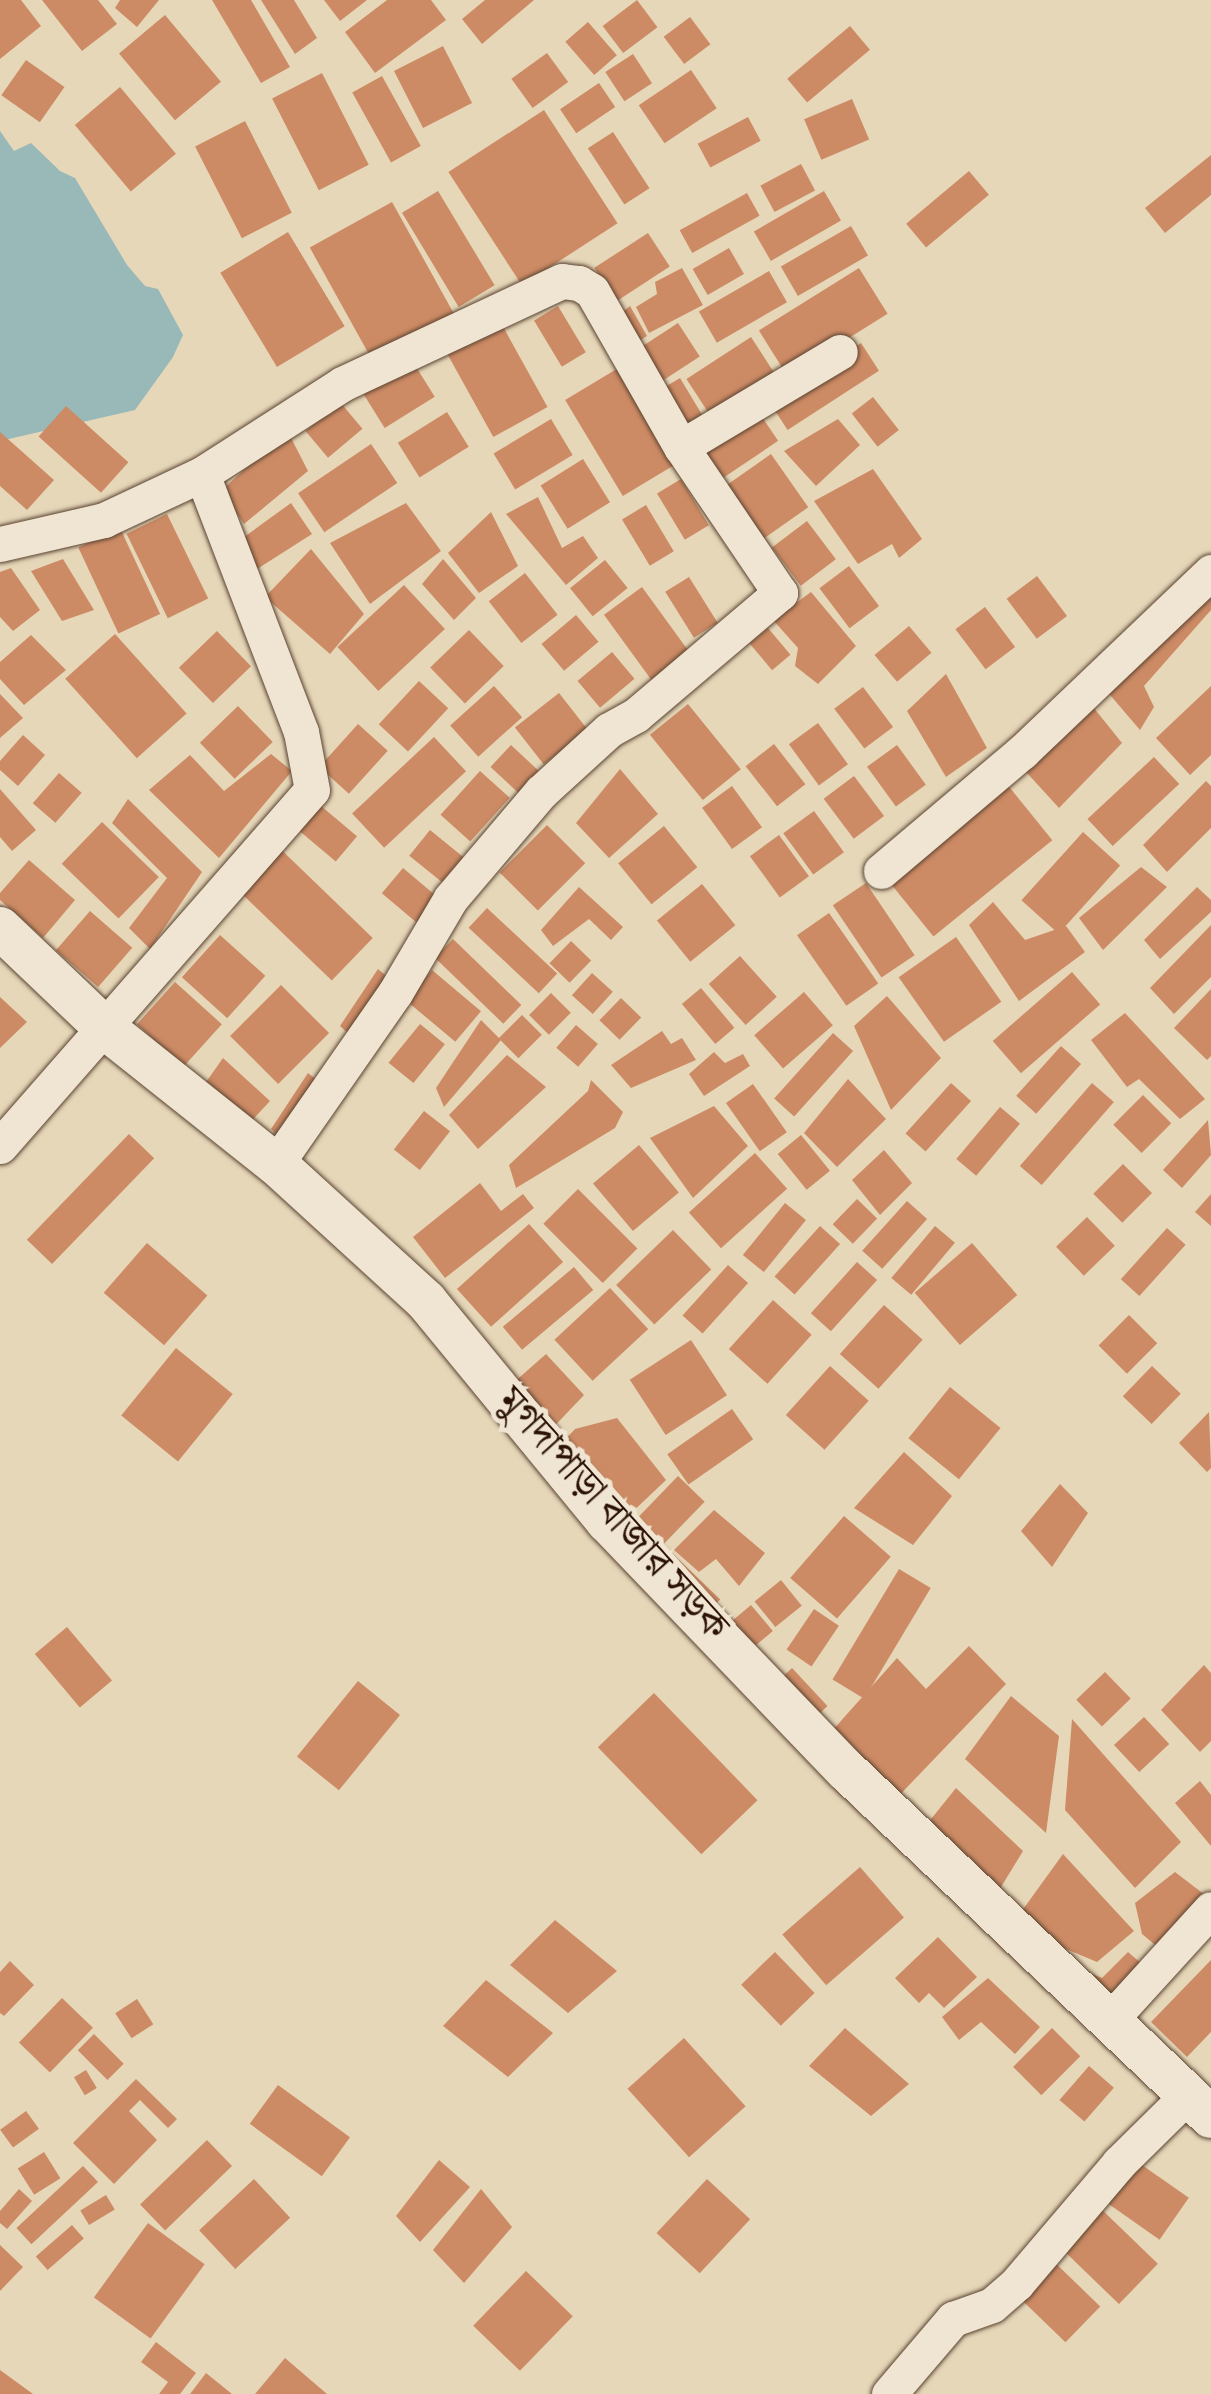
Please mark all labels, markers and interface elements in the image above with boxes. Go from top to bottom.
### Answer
street label: মুগদাপাড়া বাজার সড়ক [485,1379,737,1651]

